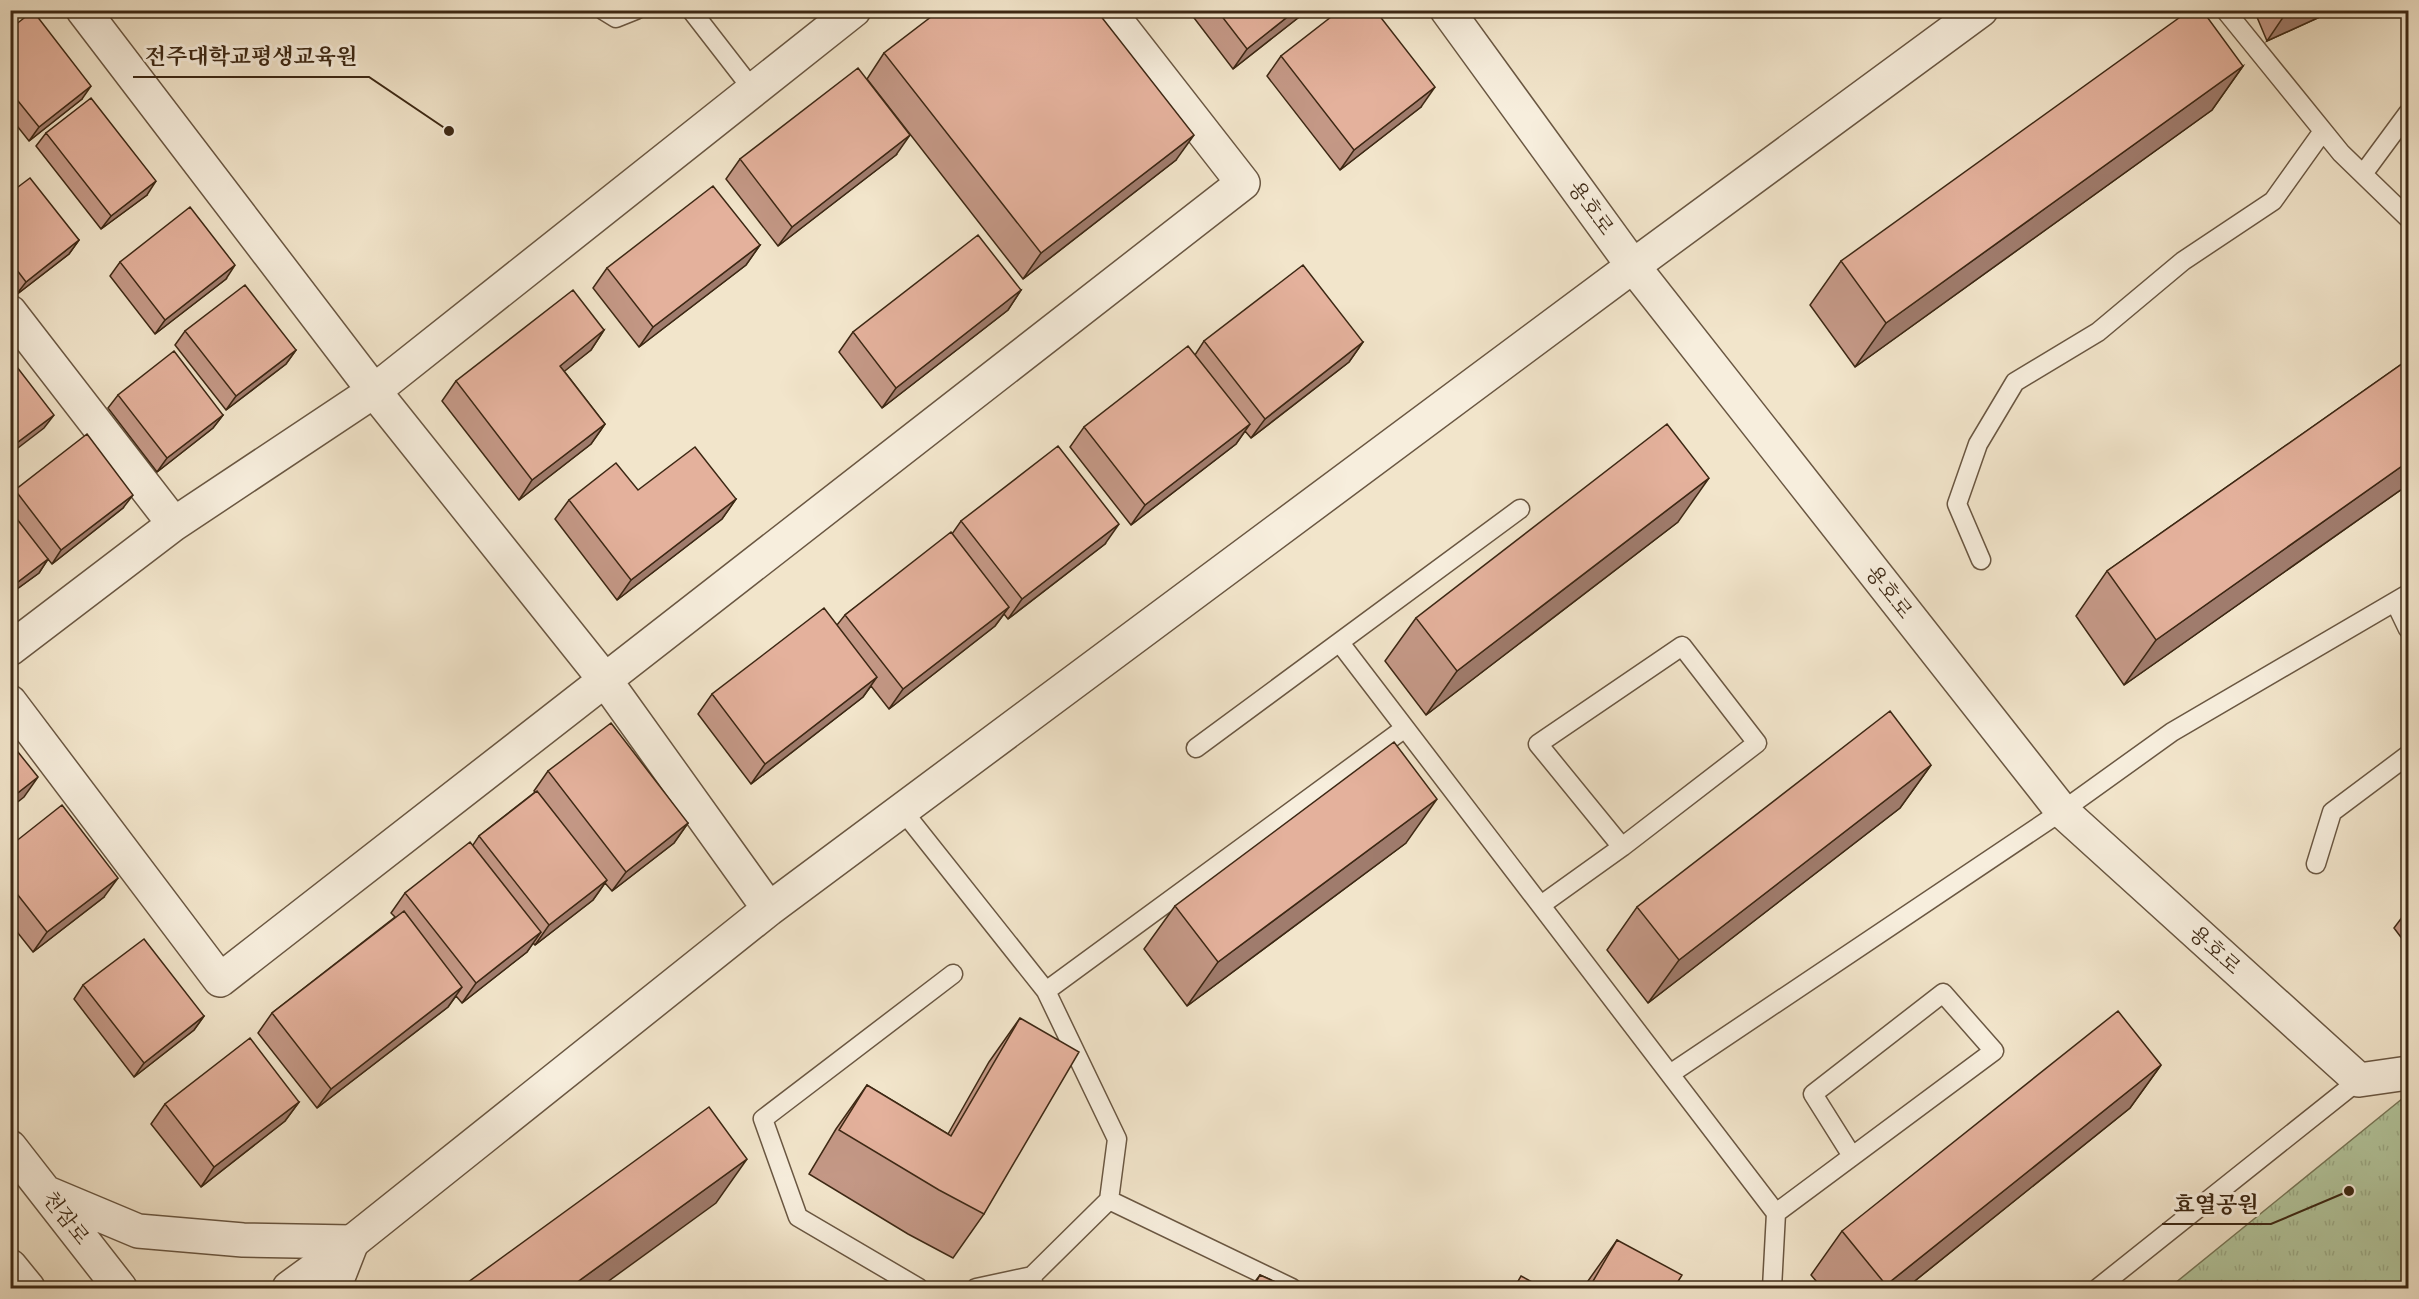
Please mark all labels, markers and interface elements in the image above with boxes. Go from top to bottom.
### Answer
callout: 전주대학교평생교육원 [133,37,369,77]
text: 전주대학교평생교육원 [145,42,357,72]
street label: 용호로 [1562,175,1620,241]
street label: 용호로 [1859,559,1919,625]
street label: 용호로 [2183,919,2247,981]
callout: 효열공원 [2162,1184,2271,1224]
street label: 천잠로 [36,1185,96,1251]
text: 효열공원 [2173,1190,2259,1220]

